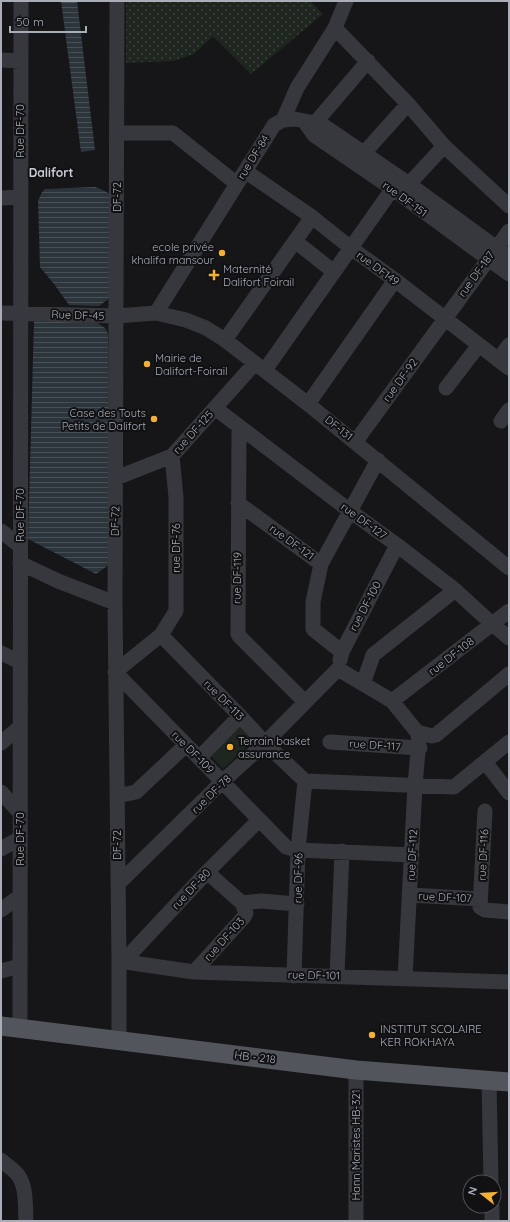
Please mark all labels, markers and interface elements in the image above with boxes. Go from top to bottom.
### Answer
scale bar [10,8,86,34]
text: 50 m [16,14,44,29]
street label: Rue DF-70 [13,104,27,158]
street label: rue DF-84 [234,132,272,182]
district label: Dalifort [29,165,73,180]
street label: rue DF-151 [380,178,430,220]
street label: DF-72 [110,182,124,212]
place label: ecole privée khalifa mansour [131,240,215,267]
marker: ecole privée khalifa mansour [217,248,227,258]
street label: rue DF149 [354,248,402,288]
street label: rue DF-187 [455,248,497,300]
place label: Maternité Dalifort Foirail [223,262,294,289]
marker: Maternité Dalifort Foirail [208,269,220,281]
street label: Rue DF-45 [51,307,105,323]
place label: Mairie de Dalifort-Foirail [155,351,228,378]
street label: rue DF-92 [380,356,420,404]
marker: Mairie de Dalifort-Foirail [142,359,152,369]
place label: Case des Touts Petits de Dalifort [62,406,146,433]
street label: rue DF-125 [170,407,216,457]
street label: DF-131 [322,413,356,443]
marker: Case des Touts Petits de Dalifort [149,414,159,424]
street label: Rue DF-70 [13,488,27,542]
street label: rue DF-127 [338,500,390,543]
street label: DF-72 [108,506,122,536]
street label: rue DF-121 [267,521,317,563]
street label: rue DF-76 [169,523,183,573]
street label: rue DF-119 [230,552,244,604]
street label: rue DF-100 [346,579,384,633]
street label: rue DF-108 [425,634,477,678]
street label: rue DF-113 [201,677,247,723]
street label: rue DF-109 [169,728,217,776]
place label: Terrain basket assurance [238,734,311,761]
street label: rue DF-117 [349,736,401,754]
marker: Terrain basket assurance [225,742,235,752]
street label: rue DF-78 [188,772,234,816]
street label: Rue DF-70 [13,812,27,866]
street label: rue DF-112 [404,829,420,881]
street label: rue DF-116 [475,829,491,881]
street label: DF-72 [110,830,124,860]
street label: rue DF-96 [291,853,305,903]
street label: rue DF-80 [169,866,213,912]
street label: rue DF-107 [418,889,472,905]
street label: rue DF-103 [201,914,247,964]
street label: rue DF-101 [288,968,340,982]
place label: INSTITUT SCOLAIRE KER ROKHAYA [380,1022,482,1049]
marker: INSTITUT SCOLAIRE KER ROKHAYA [367,1030,377,1040]
street label: HB - 218 [234,1048,276,1066]
street label: Hann Maristes HB-321 [349,1089,363,1201]
north arrow [462,1174,502,1214]
text: N [465,1185,480,1197]

